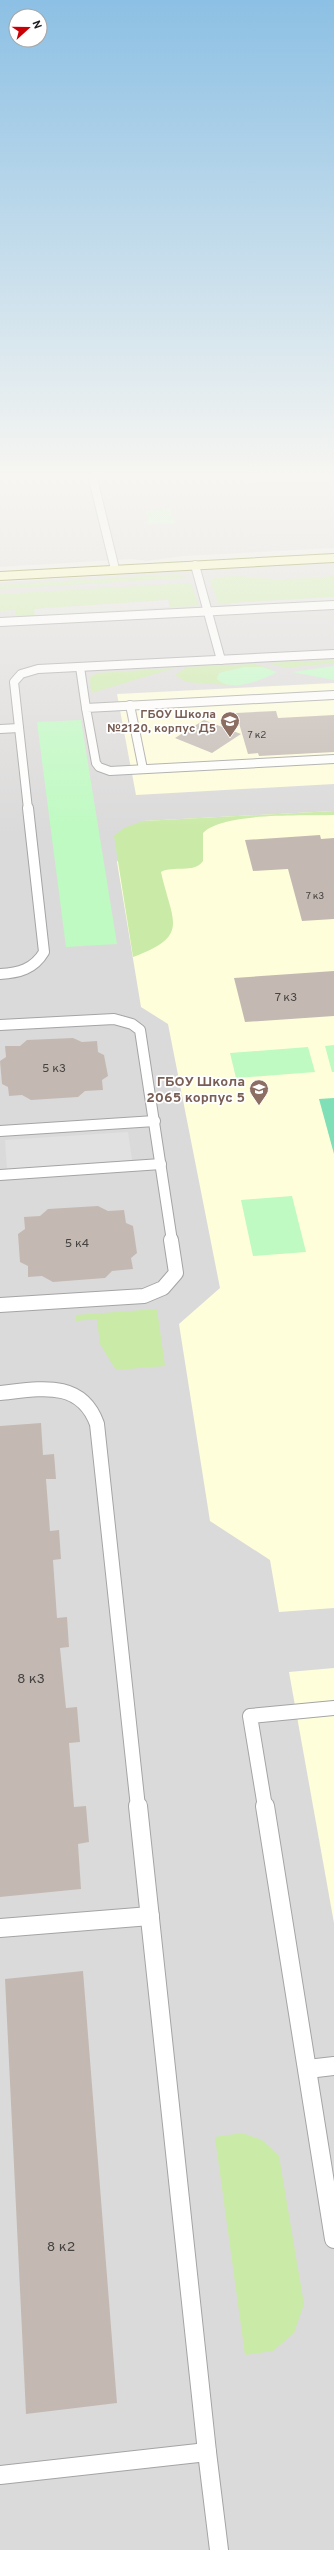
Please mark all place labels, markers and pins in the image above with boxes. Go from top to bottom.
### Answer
place label: ГБОУ Школа №2120, корпус Д5 [107,707,216,737]
school or university icon: ГБОУ Школа №2120, корпус Д5 [219,710,241,738]
place label: ГБОУ Школа 2065 корпус 5 [146,1074,245,1107]
school or university icon: ГБОУ Школа 2065 корпус 5 [248,1078,270,1106]

